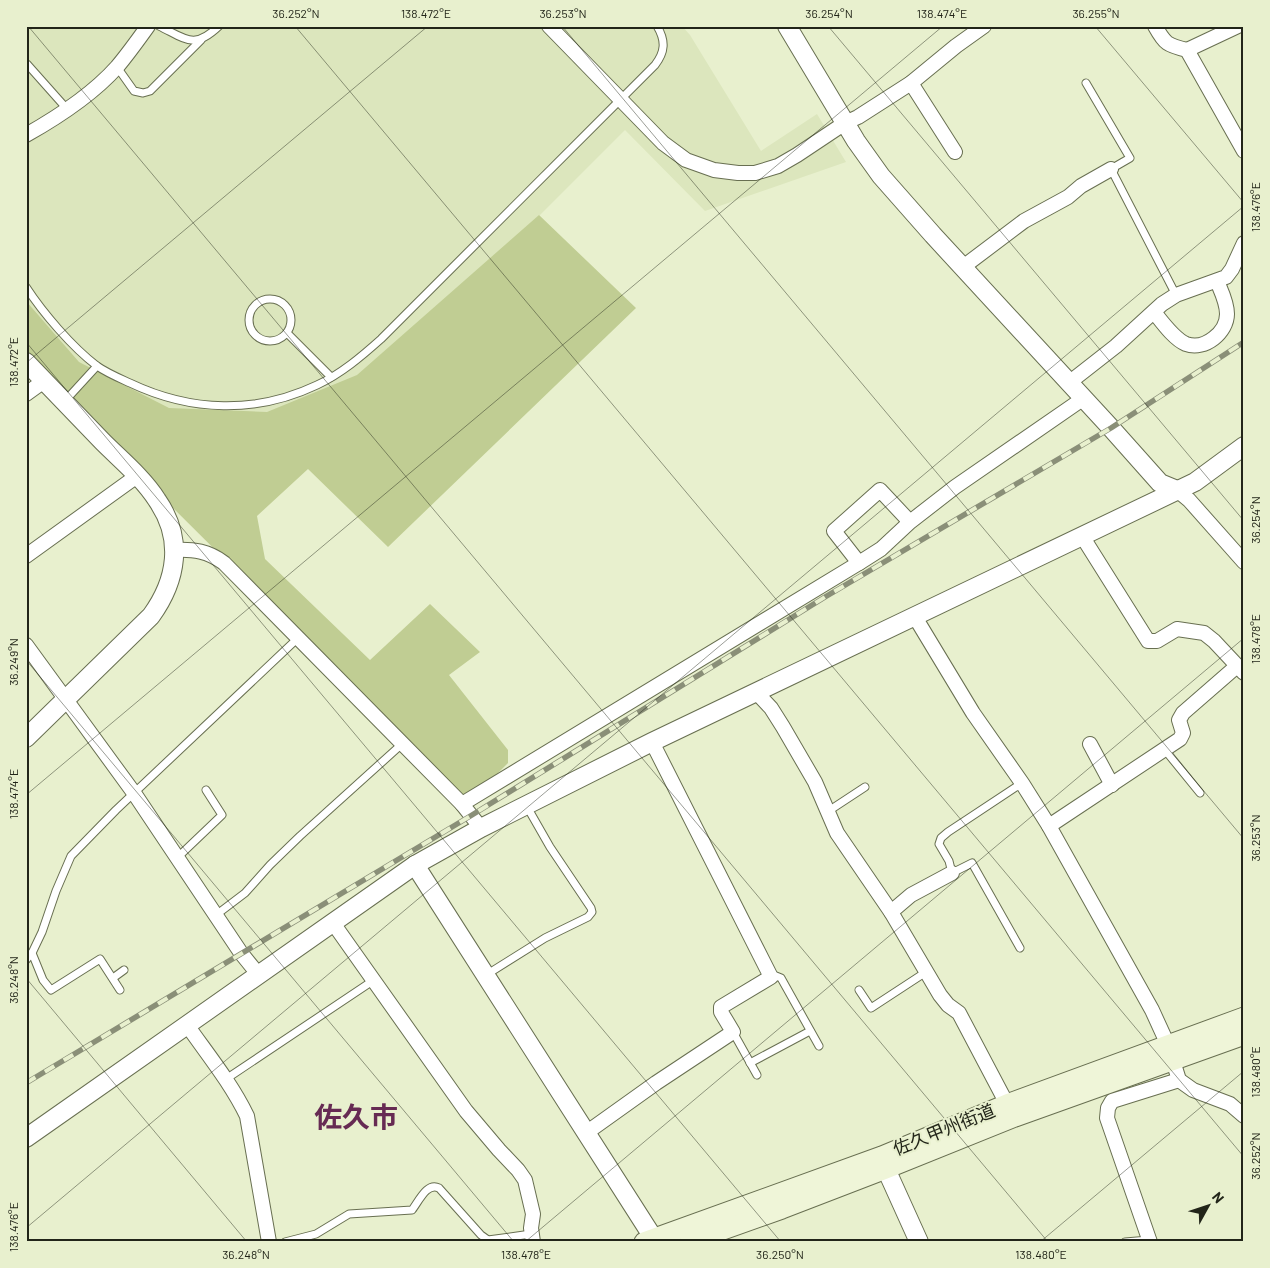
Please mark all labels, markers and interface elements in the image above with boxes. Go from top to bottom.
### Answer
text: 36.252°N [272,6,320,20]
text: 138.472°E [401,6,451,20]
text: 36.253°N [539,6,587,20]
text: 36.254°N [805,6,853,20]
text: 138.474°E [917,6,967,20]
text: 36.255°N [1072,6,1120,20]
text: 138.476°E [1248,182,1262,232]
text: 138.472°E [6,337,20,387]
text: 36.254°N [1248,496,1262,544]
text: 138.478°E [1248,614,1262,664]
text: 36.249°N [6,638,20,686]
text: 138.474°E [6,769,20,819]
text: 36.253°N [1248,814,1262,862]
text: 36.248°N [6,956,20,1004]
text: 138.480°E [1248,1046,1262,1098]
district label: 佐久市 [314,1099,398,1133]
street label: 佐久甲州街道 [889,1099,998,1160]
text: 36.252°N [1248,1132,1262,1180]
north arrow [1182,1180,1232,1230]
text: N [1209,1188,1228,1206]
text: 138.476°E [6,1202,20,1252]
text: 36.248°N [222,1247,270,1261]
text: 138.478°E [501,1247,551,1261]
text: 36.250°N [756,1247,804,1261]
text: 138.480°E [1015,1247,1067,1261]

